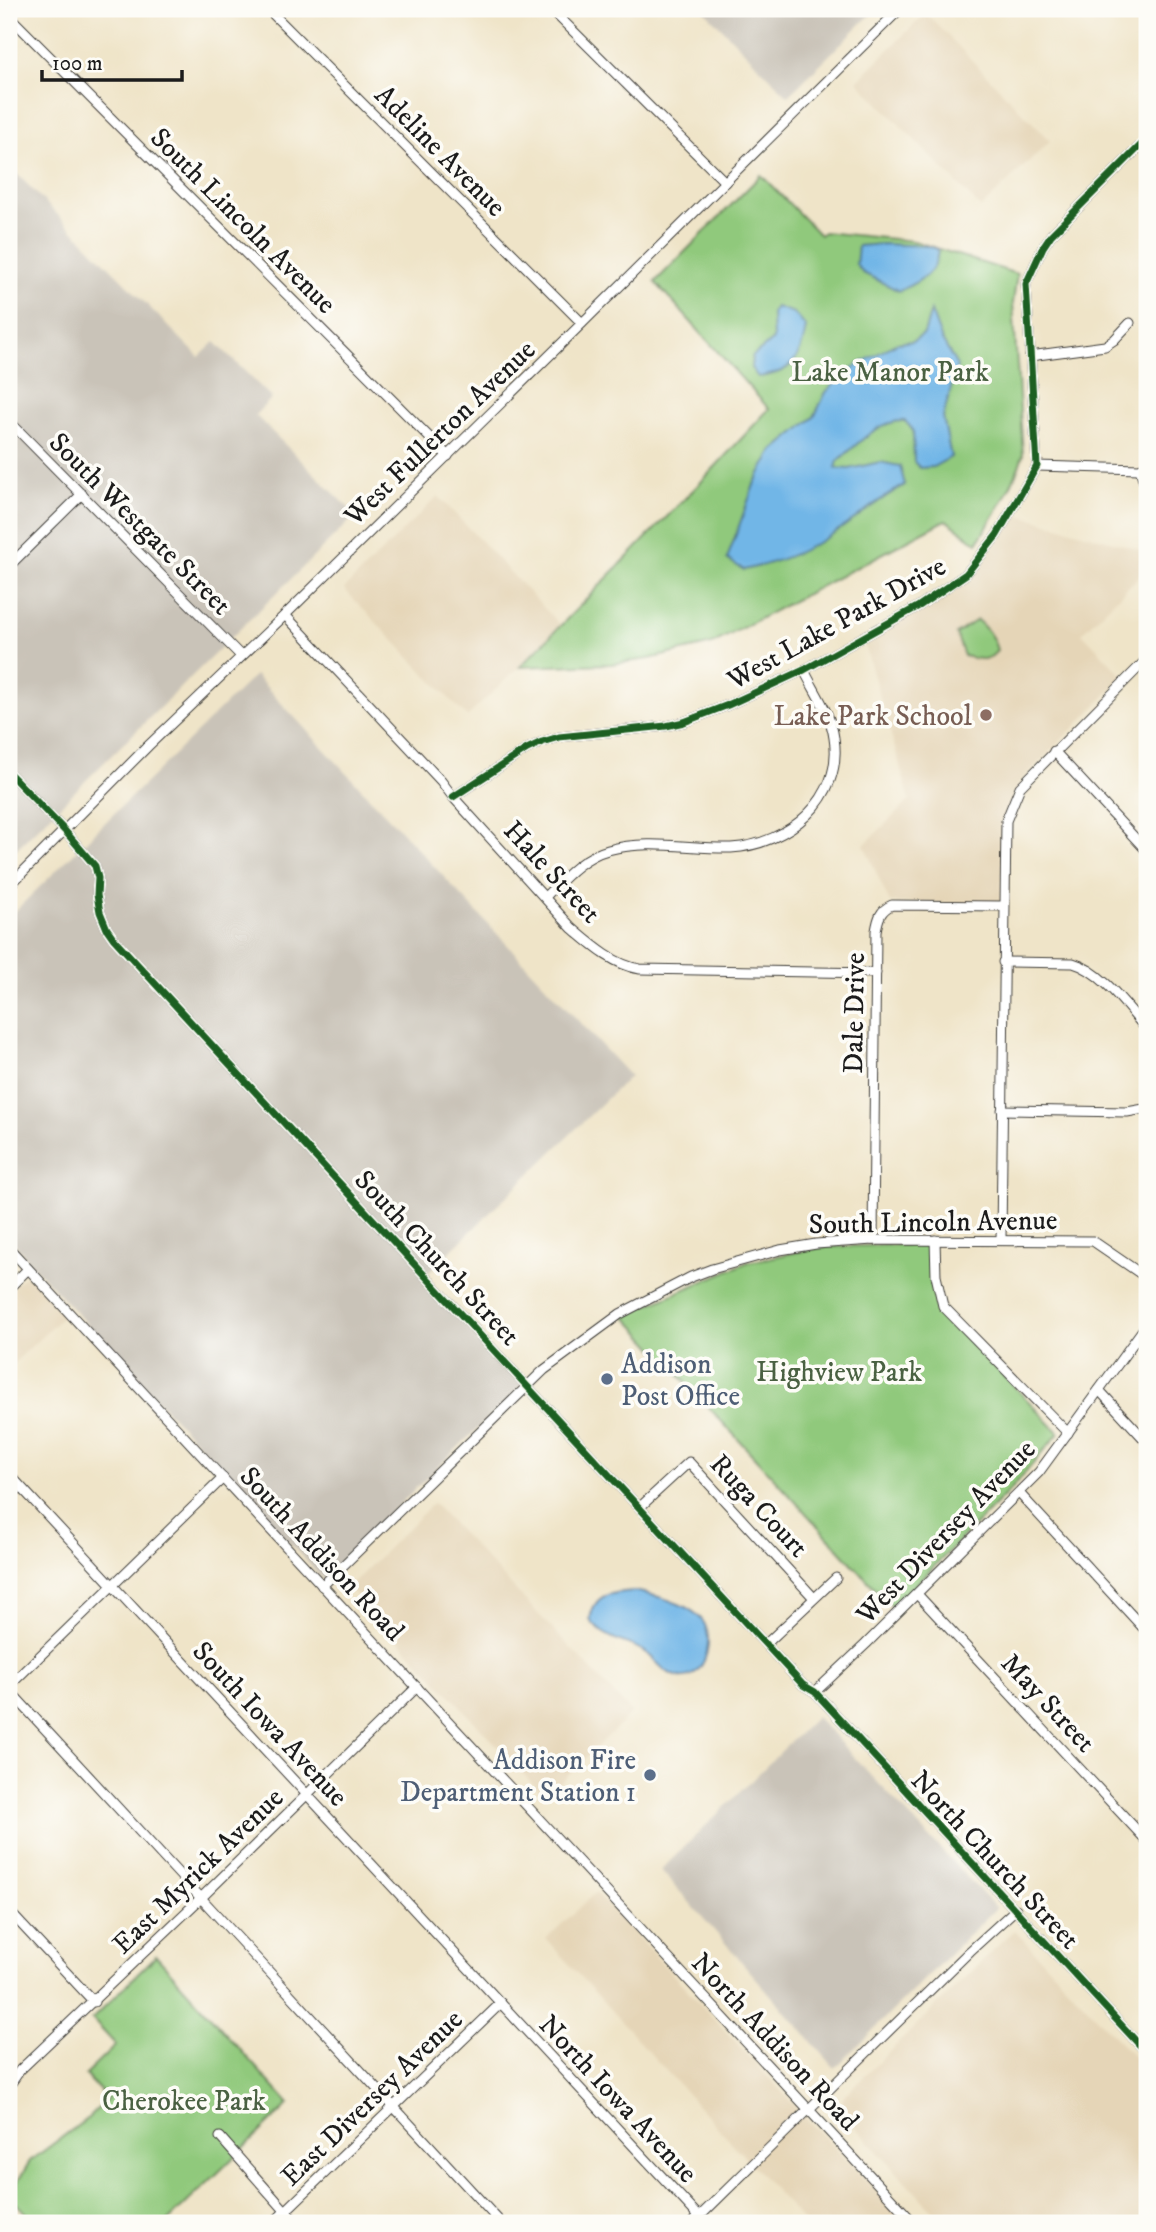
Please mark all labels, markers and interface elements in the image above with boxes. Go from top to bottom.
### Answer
scale bar [42,38,182,82]
text: 100 m [52,51,103,77]
street label: Adeline Avenue [367,78,513,224]
street label: South Lincoln Avenue [143,121,343,321]
street label: West Fullerton Avenue [336,333,543,534]
park label: Lake Manor Park [791,355,989,390]
street label: South Westgate Street [41,425,239,623]
street label: West Lake Park Drive [721,549,952,698]
place label: Lake Park School [774,699,973,734]
marker: Lake Park School [978,707,994,723]
street label: Hale Street [496,813,608,931]
street label: Dale Drive [836,952,873,1074]
street label: South Church Street [347,1163,527,1353]
street label: South Lincoln Avenue [808,1203,1058,1242]
place label: Addison Post Office [621,1347,740,1414]
park label: Highview Park [756,1355,922,1390]
marker: Addison Post Office [599,1371,615,1387]
street label: West Diversey Avenue [848,1432,1043,1633]
street label: Ruga Court [702,1447,816,1565]
street label: South Addison Road [232,1459,412,1649]
street label: South Iowa Avenue [185,1634,355,1814]
street label: May Street [993,1646,1103,1760]
place label: Addison Fire Department Station 1 [400,1743,636,1810]
street label: North Church Street [903,1763,1087,1957]
marker: Addison Fire Department Station 1 [642,1767,658,1783]
street label: East Myrick Avenue [105,1780,291,1962]
street label: North Addison Road [683,1946,866,2138]
street label: East Diversey Avenue [274,2002,470,2194]
street label: North Iowa Avenue [531,2008,705,2190]
park label: Cherokee Park [102,2084,266,2119]

